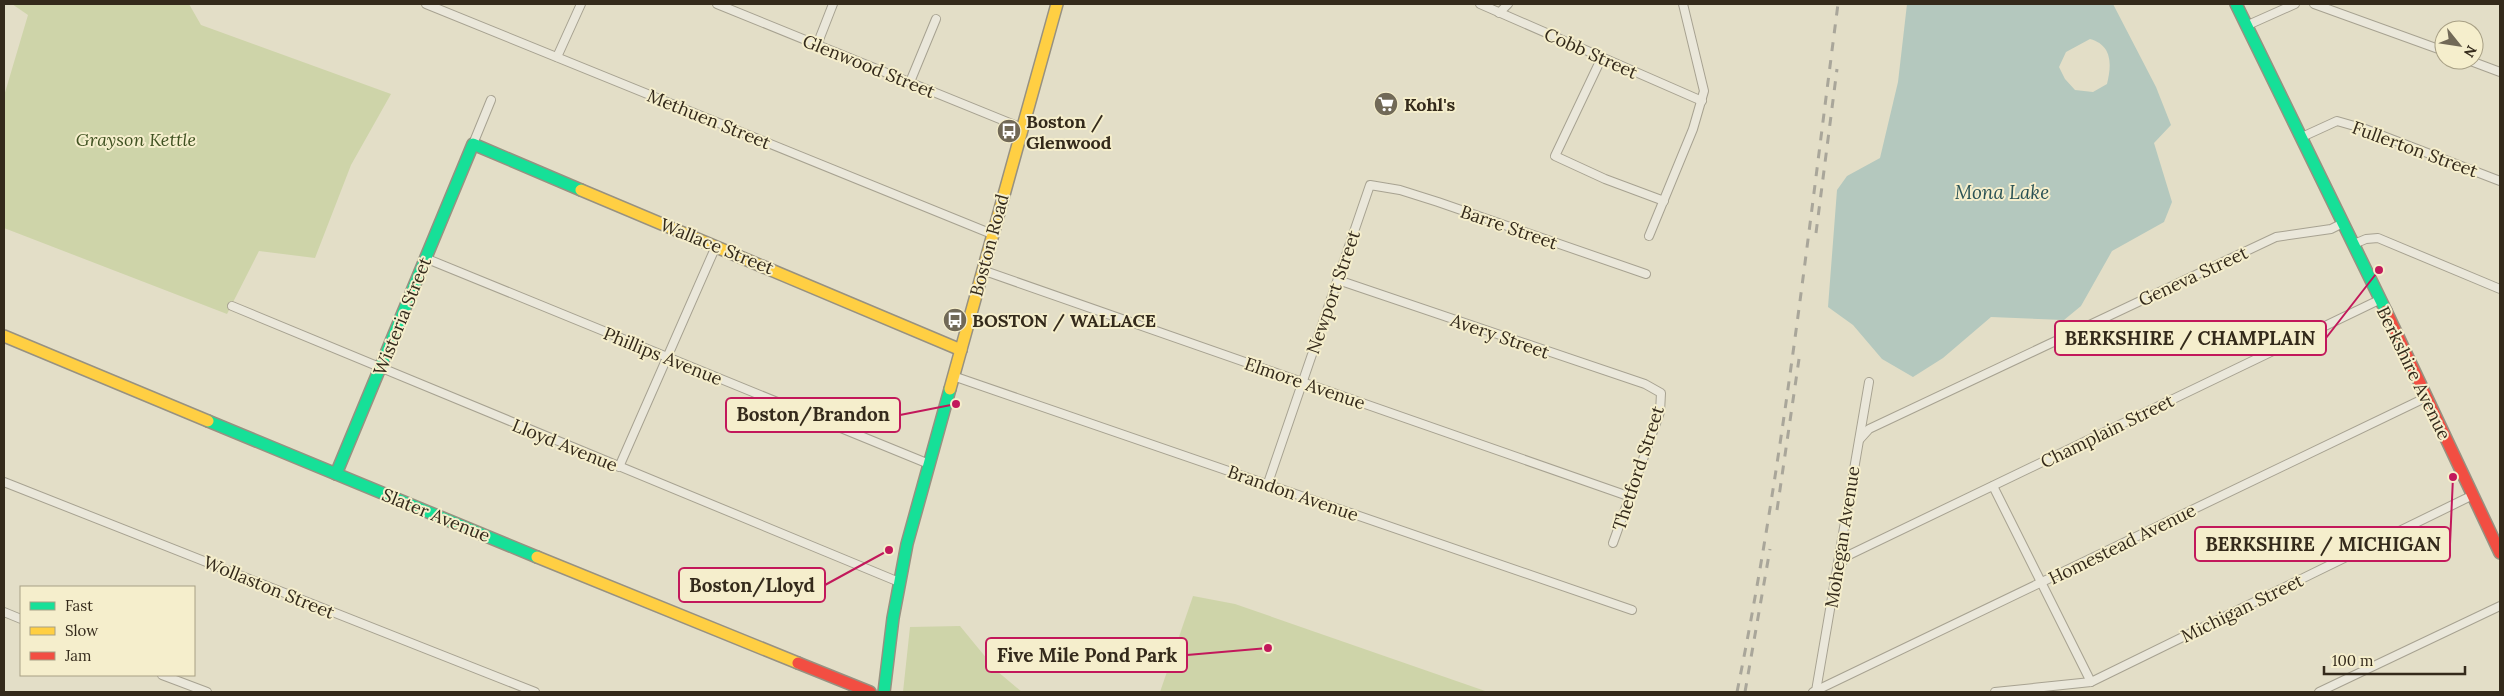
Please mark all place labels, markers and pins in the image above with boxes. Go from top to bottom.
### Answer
supermarket icon: Kohl's [1373,91,1399,117]
place label: Kohl's [1404,93,1455,116]
place label: Boston / Glenwood [1026,110,1112,154]
bus stop icon: Boston / Glenwood [996,118,1022,144]
bus stop icon: BOSTON / WALLACE [942,307,968,333]
place label: BOSTON / WALLACE [972,309,1156,332]
callout: BERKSHIRE / CHAMPLAIN [2055,321,2326,355]
callout: Boston/Brandon [726,398,900,432]
callout: BERKSHIRE / MICHIGAN [2195,527,2450,561]
callout: Boston/Lloyd [679,568,825,602]
callout: Five Mile Pond Park [986,638,1187,672]

